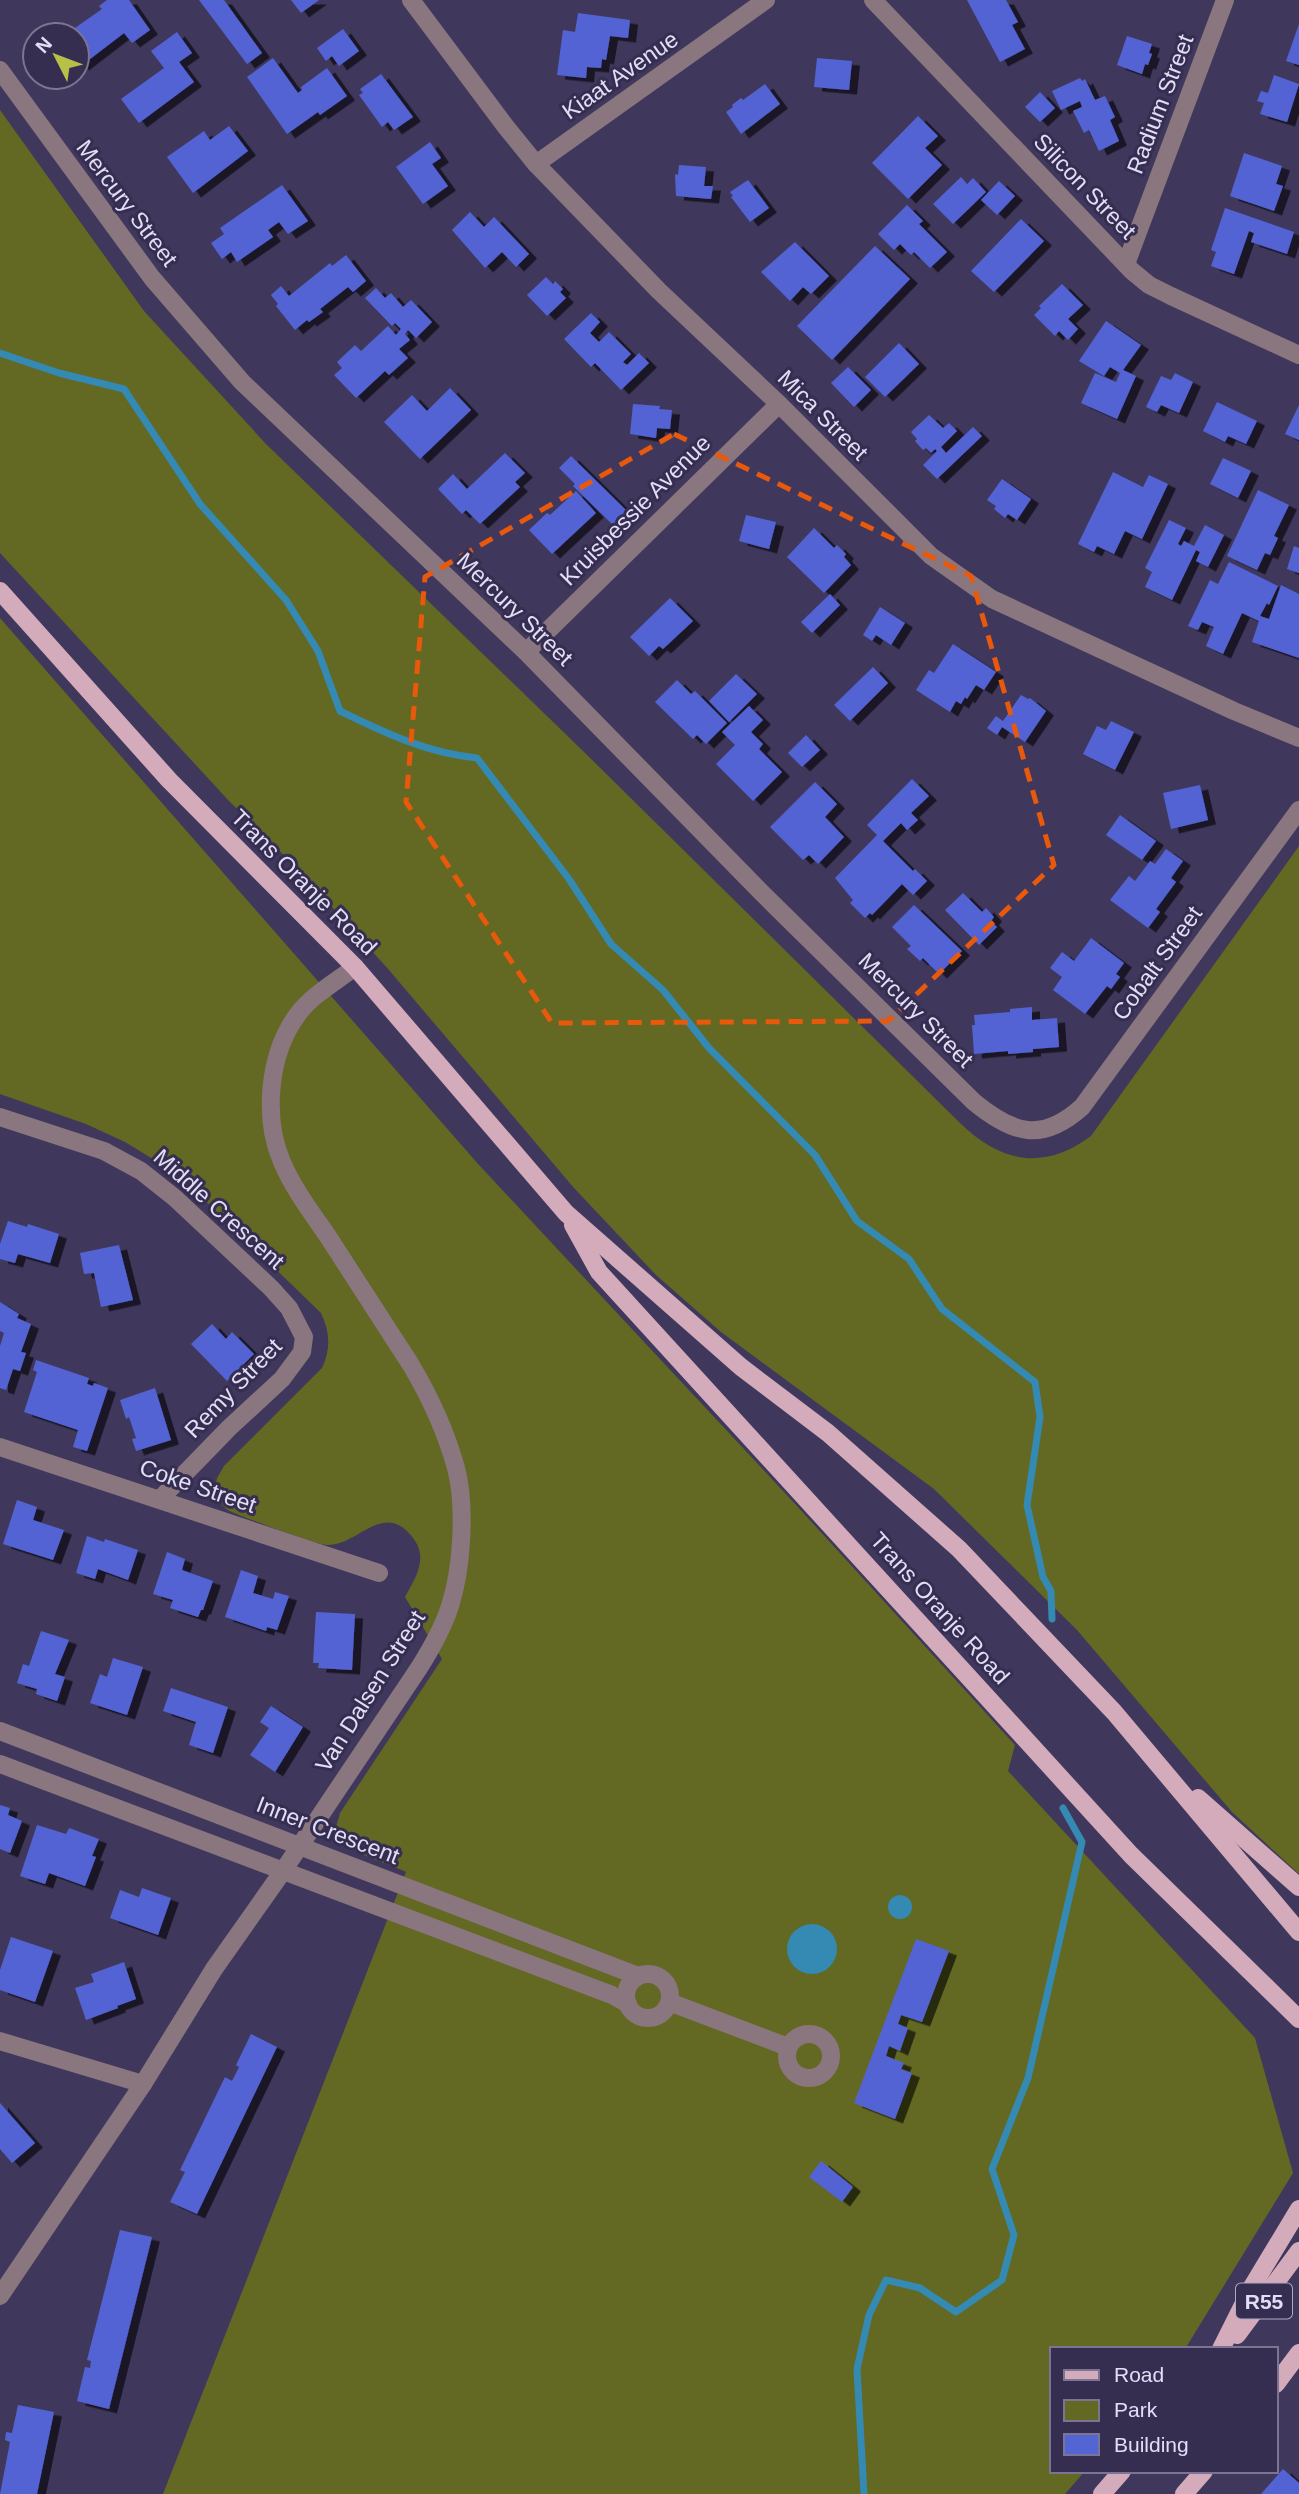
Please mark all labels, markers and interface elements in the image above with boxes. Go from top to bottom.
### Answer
north arrow [21,21,91,91]
street label: Kiaat Avenue [557,26,683,124]
street label: Radium Street [1122,30,1199,177]
text: N [31,33,56,57]
street label: Silicon Street [1029,128,1142,244]
street label: Mercury Street [71,135,183,272]
street label: Mica Street [773,365,874,466]
street label: Kruisbessie Avenue [555,430,715,590]
street label: Mercury Street [452,547,579,671]
street label: Trans Oranje Road [226,804,382,960]
street label: Cobalt Street [1107,901,1207,1025]
street label: Mercury Street [853,947,979,1073]
street label: Middle Crescent [149,1144,290,1275]
street label: Remy Street [179,1333,287,1443]
street label: Coke Street [136,1454,260,1518]
street label: Trans Oranje Road [865,1527,1015,1689]
street label: Van Dalsen Street [310,1605,430,1776]
street label: Inner Crescent [253,1791,404,1869]
road number: R55 [1236,2284,1292,2318]
legend [1050,2347,1278,2473]
text: Road [1114,2363,1164,2386]
text: Park [1114,2398,1158,2421]
text: Building [1114,2433,1189,2456]

